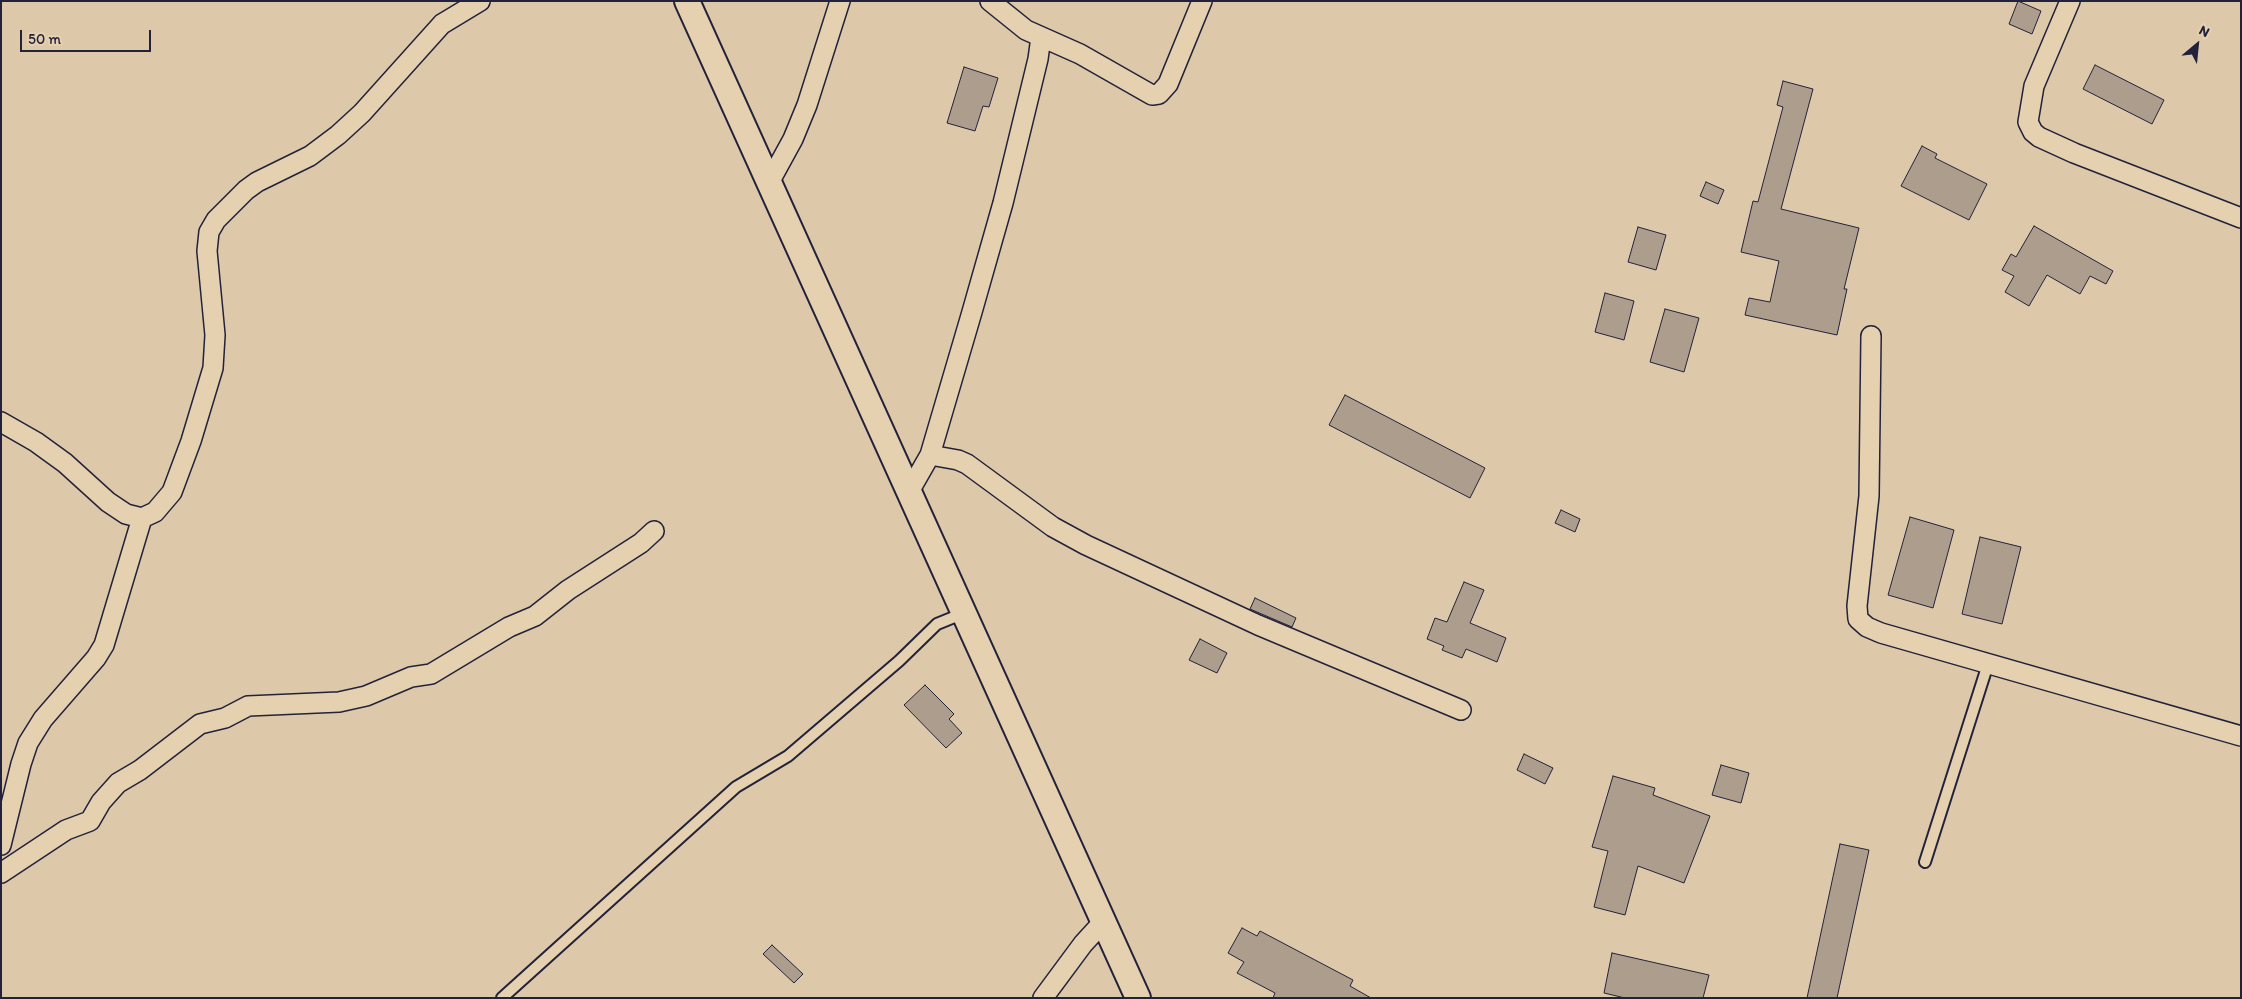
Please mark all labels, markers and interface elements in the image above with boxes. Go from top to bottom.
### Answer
scale bar [22,20,154,52]
north arrow [2172,20,2222,70]
text: N [2196,22,2212,41]
text: 50 m [28,30,61,48]

